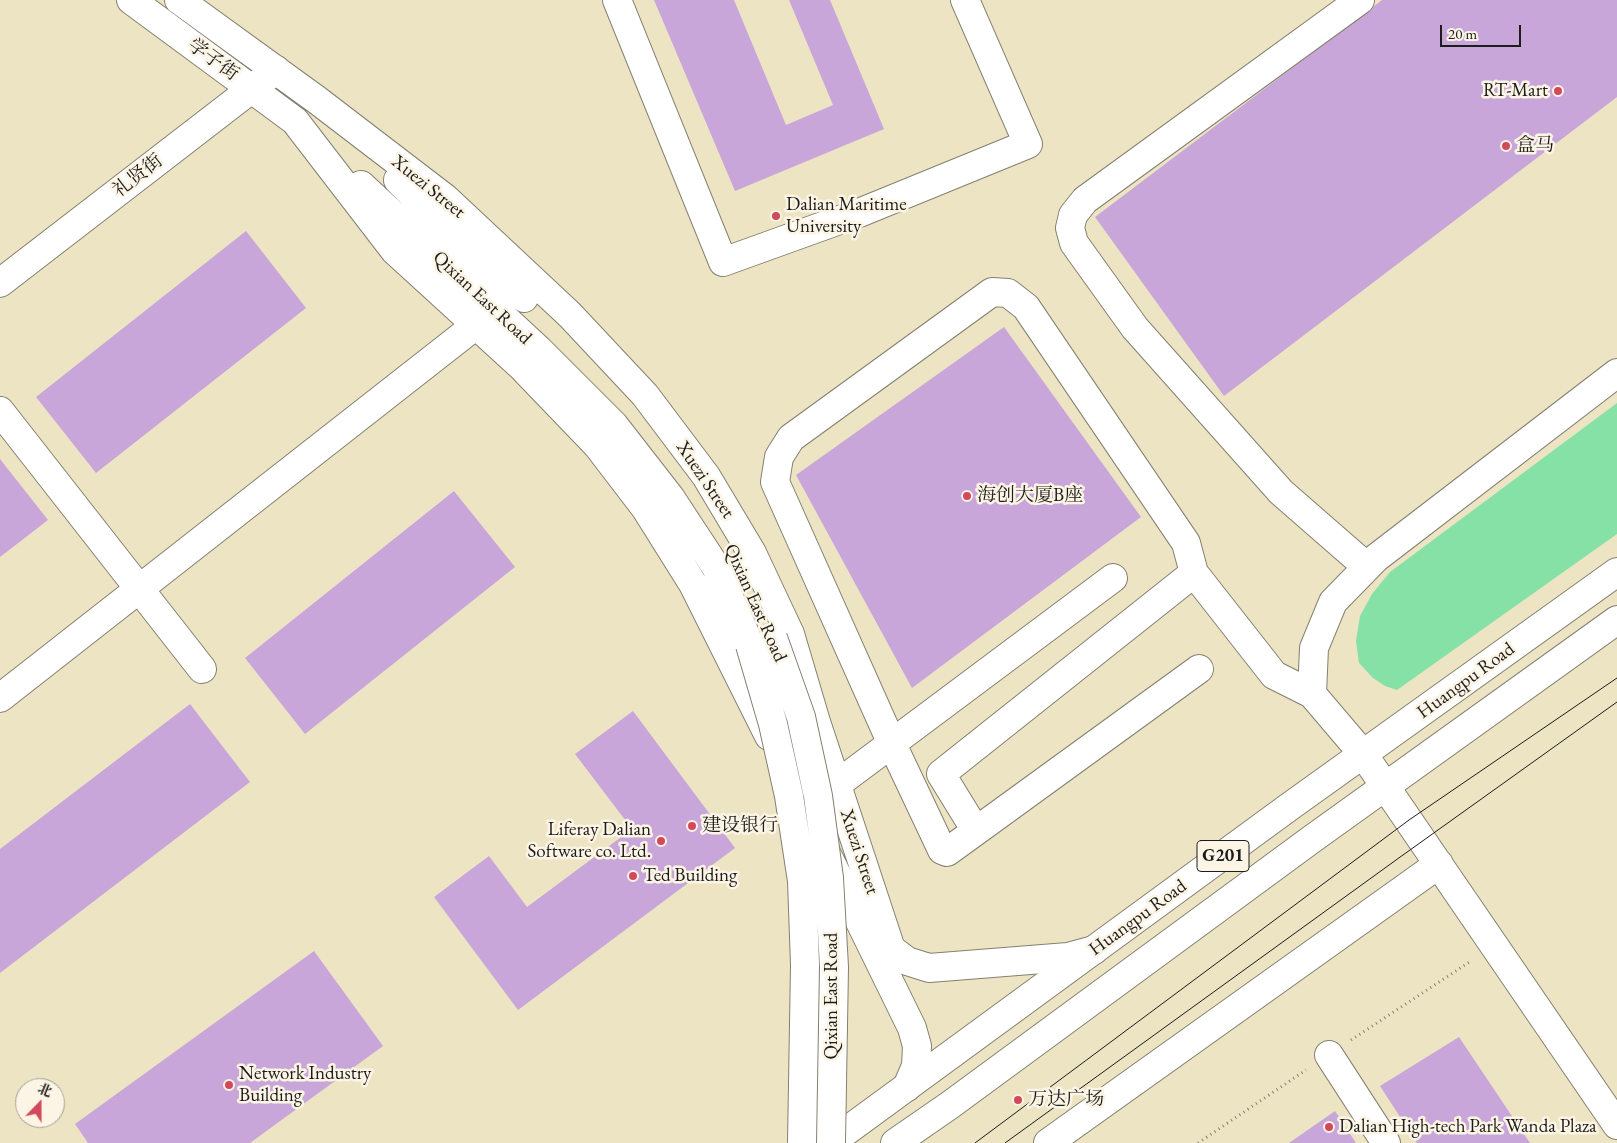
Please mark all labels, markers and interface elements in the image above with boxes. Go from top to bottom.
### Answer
scale bar [1442,15,1523,47]
text: 20 m [1448,24,1477,43]
street label: 学子街 [183,34,243,86]
place label: RT-Mart [1483,80,1548,102]
marker: RT-Mart [1552,85,1564,97]
place label: 盒马 [1516,135,1554,157]
marker: 盒马 [1500,140,1512,152]
street label: 礼贤街 [109,149,167,203]
street label: Xuezi Street [387,150,469,224]
place label: Dalian Maritime University [786,194,907,238]
marker: Dalian Maritime University [770,210,782,222]
street label: Qixian East Road [428,246,536,350]
street label: Xuezi Street [671,437,739,523]
place label: 海创大厦B座 [977,485,1083,507]
marker: 海创大厦B座 [961,490,973,502]
street label: Qixian East Road [719,540,791,666]
street label: Huangpu Road [1413,638,1519,724]
street label: Xuezi Street [835,807,883,897]
place label: 建设银行 [702,815,778,837]
place label: Liferay Dalian Software co. Ltd. [527,819,651,863]
marker: 建设银行 [686,820,698,832]
marker: Liferay Dalian Software co. Ltd. [655,835,667,847]
road number: G201 [1197,840,1249,871]
place label: Ted Building [643,865,737,887]
marker: Ted Building [627,870,639,882]
street label: Huangpu Road [1085,875,1191,961]
street label: Qixian East Road [821,933,843,1059]
place label: Network Industry Building [239,1063,371,1107]
north arrow [15,1078,65,1128]
text: 北 [35,1079,55,1101]
marker: Network Industry Building [223,1079,235,1091]
place label: 万达广场 [1028,1089,1104,1111]
marker: 万达广场 [1012,1094,1024,1106]
place label: Dalian High-tech Park Wanda Plaza [1339,1116,1597,1138]
marker: Dalian High-tech Park Wanda Plaza [1323,1121,1335,1133]

